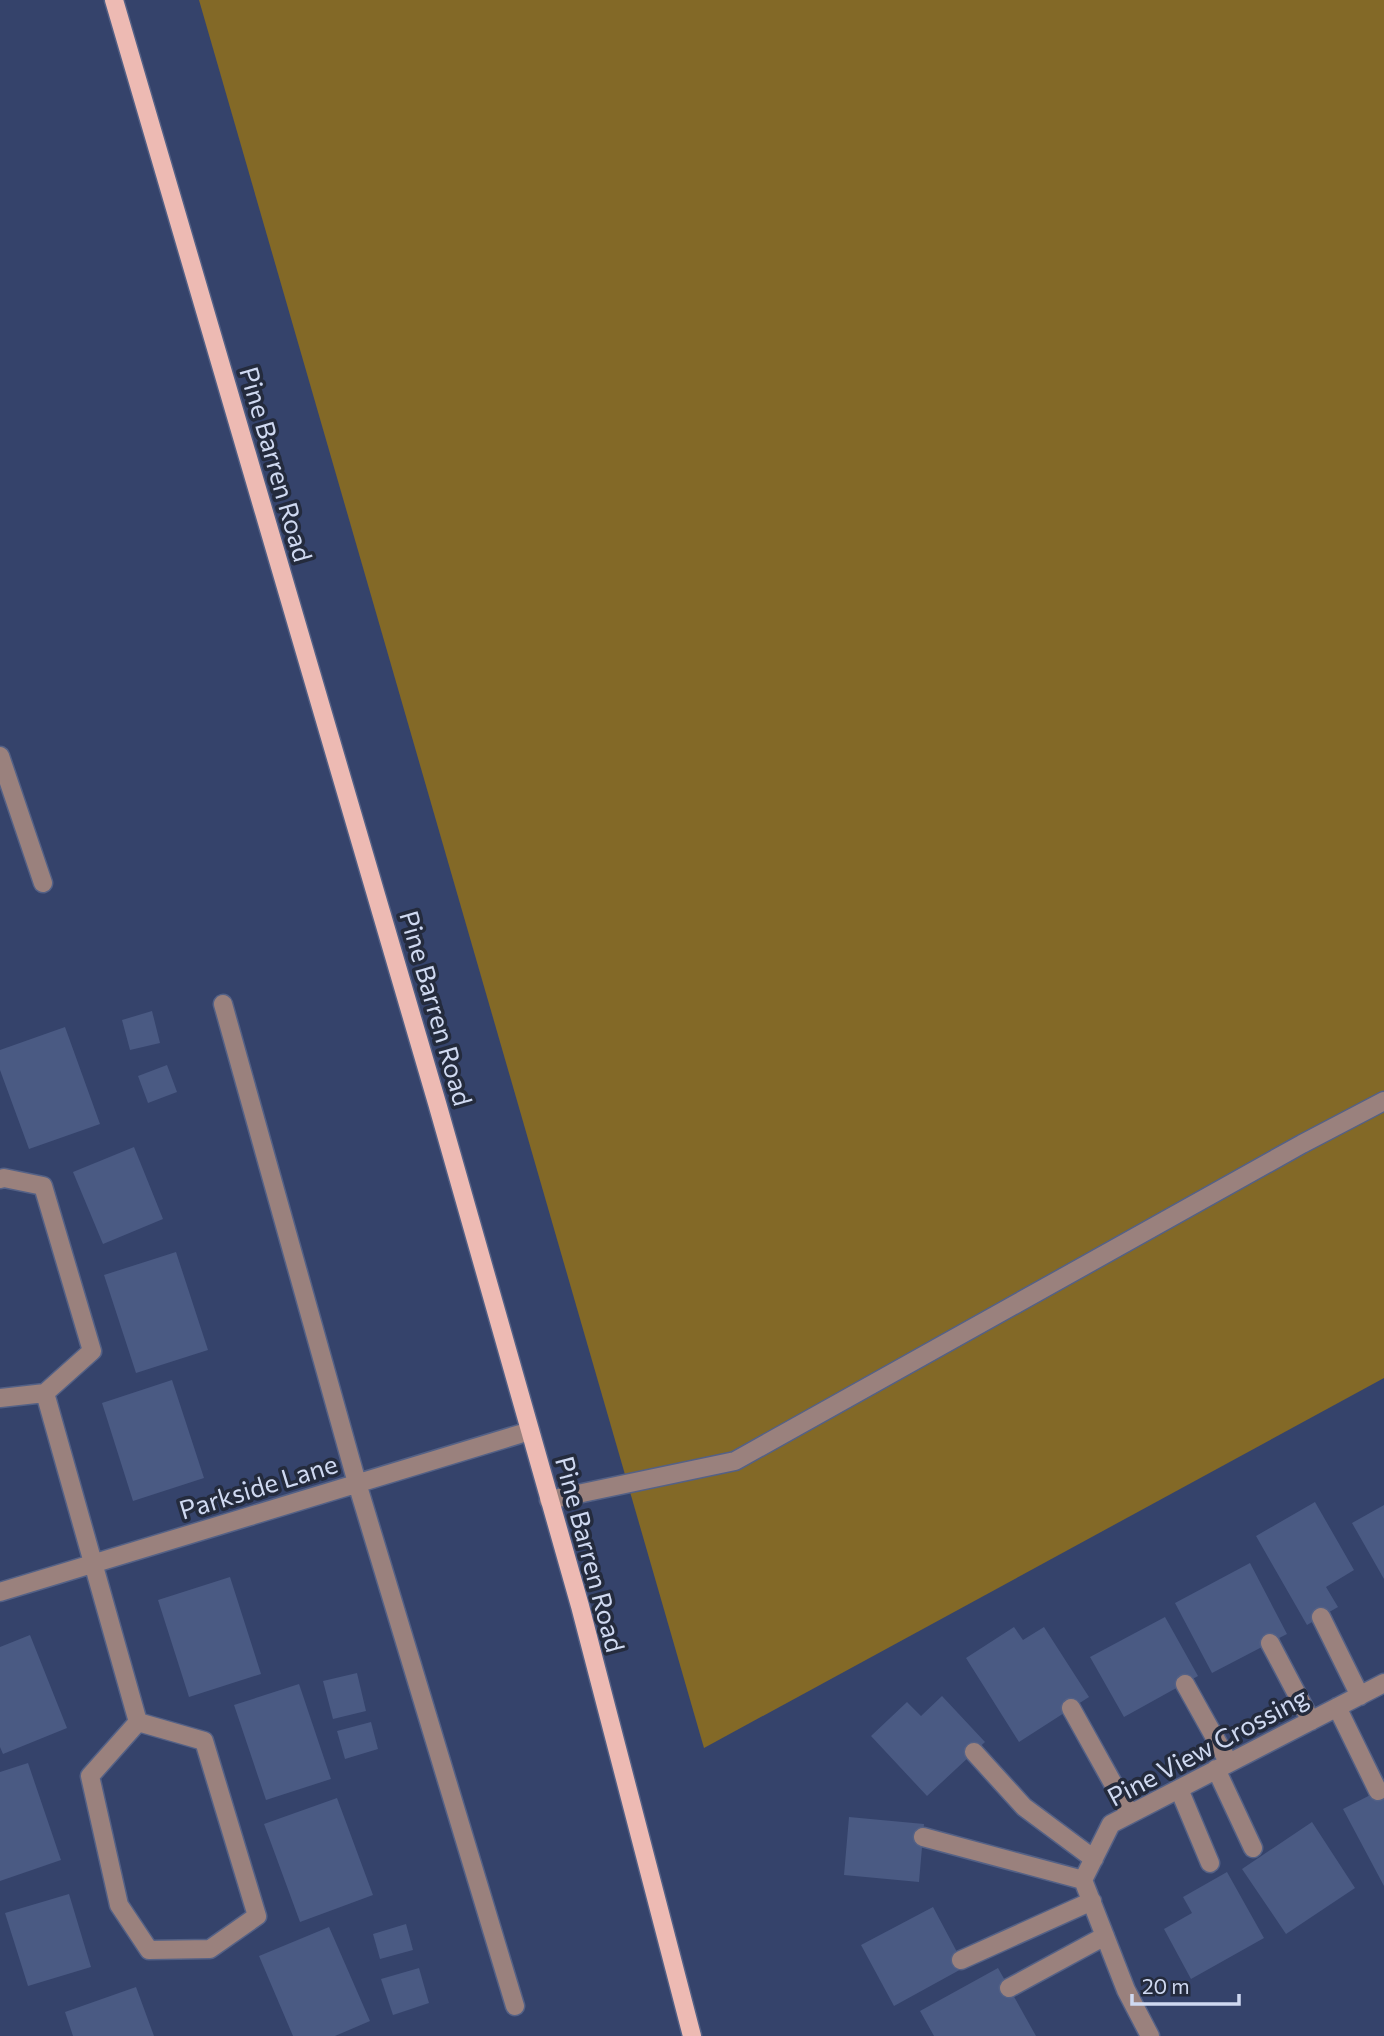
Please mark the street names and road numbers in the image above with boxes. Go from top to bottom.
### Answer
street label: Pine Barren Road [234,363,320,565]
street label: Pine Barren Road [394,907,480,1109]
street label: Parkside Lane [175,1447,341,1525]
street label: Pine Barren Road [550,1453,632,1655]
street label: Pine View Crossing [1101,1680,1313,1812]

